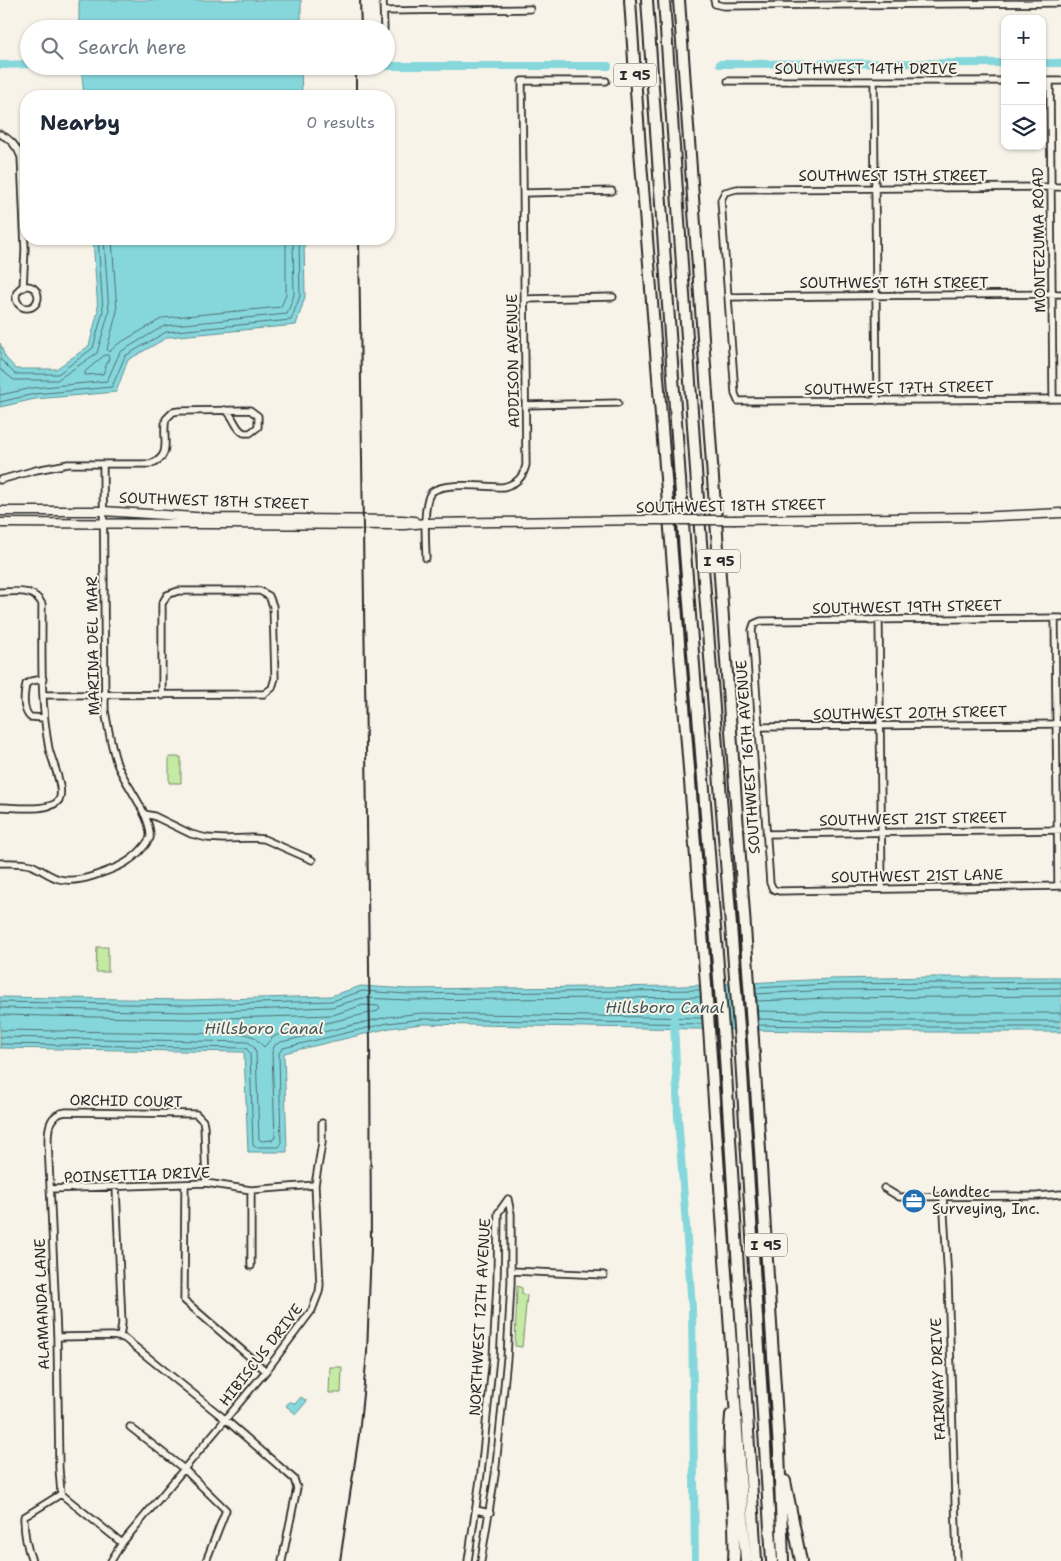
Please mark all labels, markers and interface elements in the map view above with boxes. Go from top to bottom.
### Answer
map controls [1001,15,1046,150]
button: + [1001,15,1046,60]
search box [20,20,395,75]
icon: search [38,34,66,62]
text: Search here [78,35,187,60]
street label: SOUTHWEST 14TH DRIVE [775,59,957,79]
button: − [1001,60,1046,105]
road number: I 95 [614,64,656,86]
button: layers [1001,105,1046,150]
text: Nearby [40,109,120,137]
text: 0 results [306,112,375,133]
street label: SOUTHWEST 15TH STREET [798,166,988,186]
street label: MONTEZUMA ROAD [1028,167,1050,313]
street label: SOUTHWEST 16TH STREET [799,273,989,293]
street label: ADDISON AVENUE [502,294,524,428]
street label: SOUTHWEST 17TH STREET [804,376,994,400]
street label: SOUTHWEST 18TH STREET [119,488,309,514]
street label: SOUTHWEST 18TH STREET [636,494,826,518]
road number: I 95 [698,550,740,572]
street label: MARINA DEL MAR [82,576,104,716]
street label: SOUTHWEST 19TH STREET [812,595,1002,619]
street label: SOUTHWEST 16TH AVENUE [731,659,765,855]
street label: SOUTHWEST 20TH STREET [813,701,1007,725]
street label: SOUTHWEST 21ST STREET [819,807,1007,831]
street label: SOUTHWEST 21ST LANE [831,864,1003,888]
water label: Hillsboro Canal [605,997,725,1018]
water label: Hillsboro Canal [204,1018,324,1039]
street label: ORCHID COURT [69,1090,183,1112]
street label: POINSETTIA DRIVE [63,1162,211,1188]
place label: Landtec Surveying, Inc. [932,1182,1040,1219]
office icon: Landtec Surveying, Inc. [901,1188,927,1214]
street label: NORTHWEST 12TH AVENUE [465,1217,495,1417]
road number: I 95 [745,1234,787,1256]
street label: ALAMANDA LANE [30,1238,54,1370]
street label: HIBISCUS DRIVE [215,1300,307,1410]
street label: FAIRWAY DRIVE [926,1317,950,1441]

